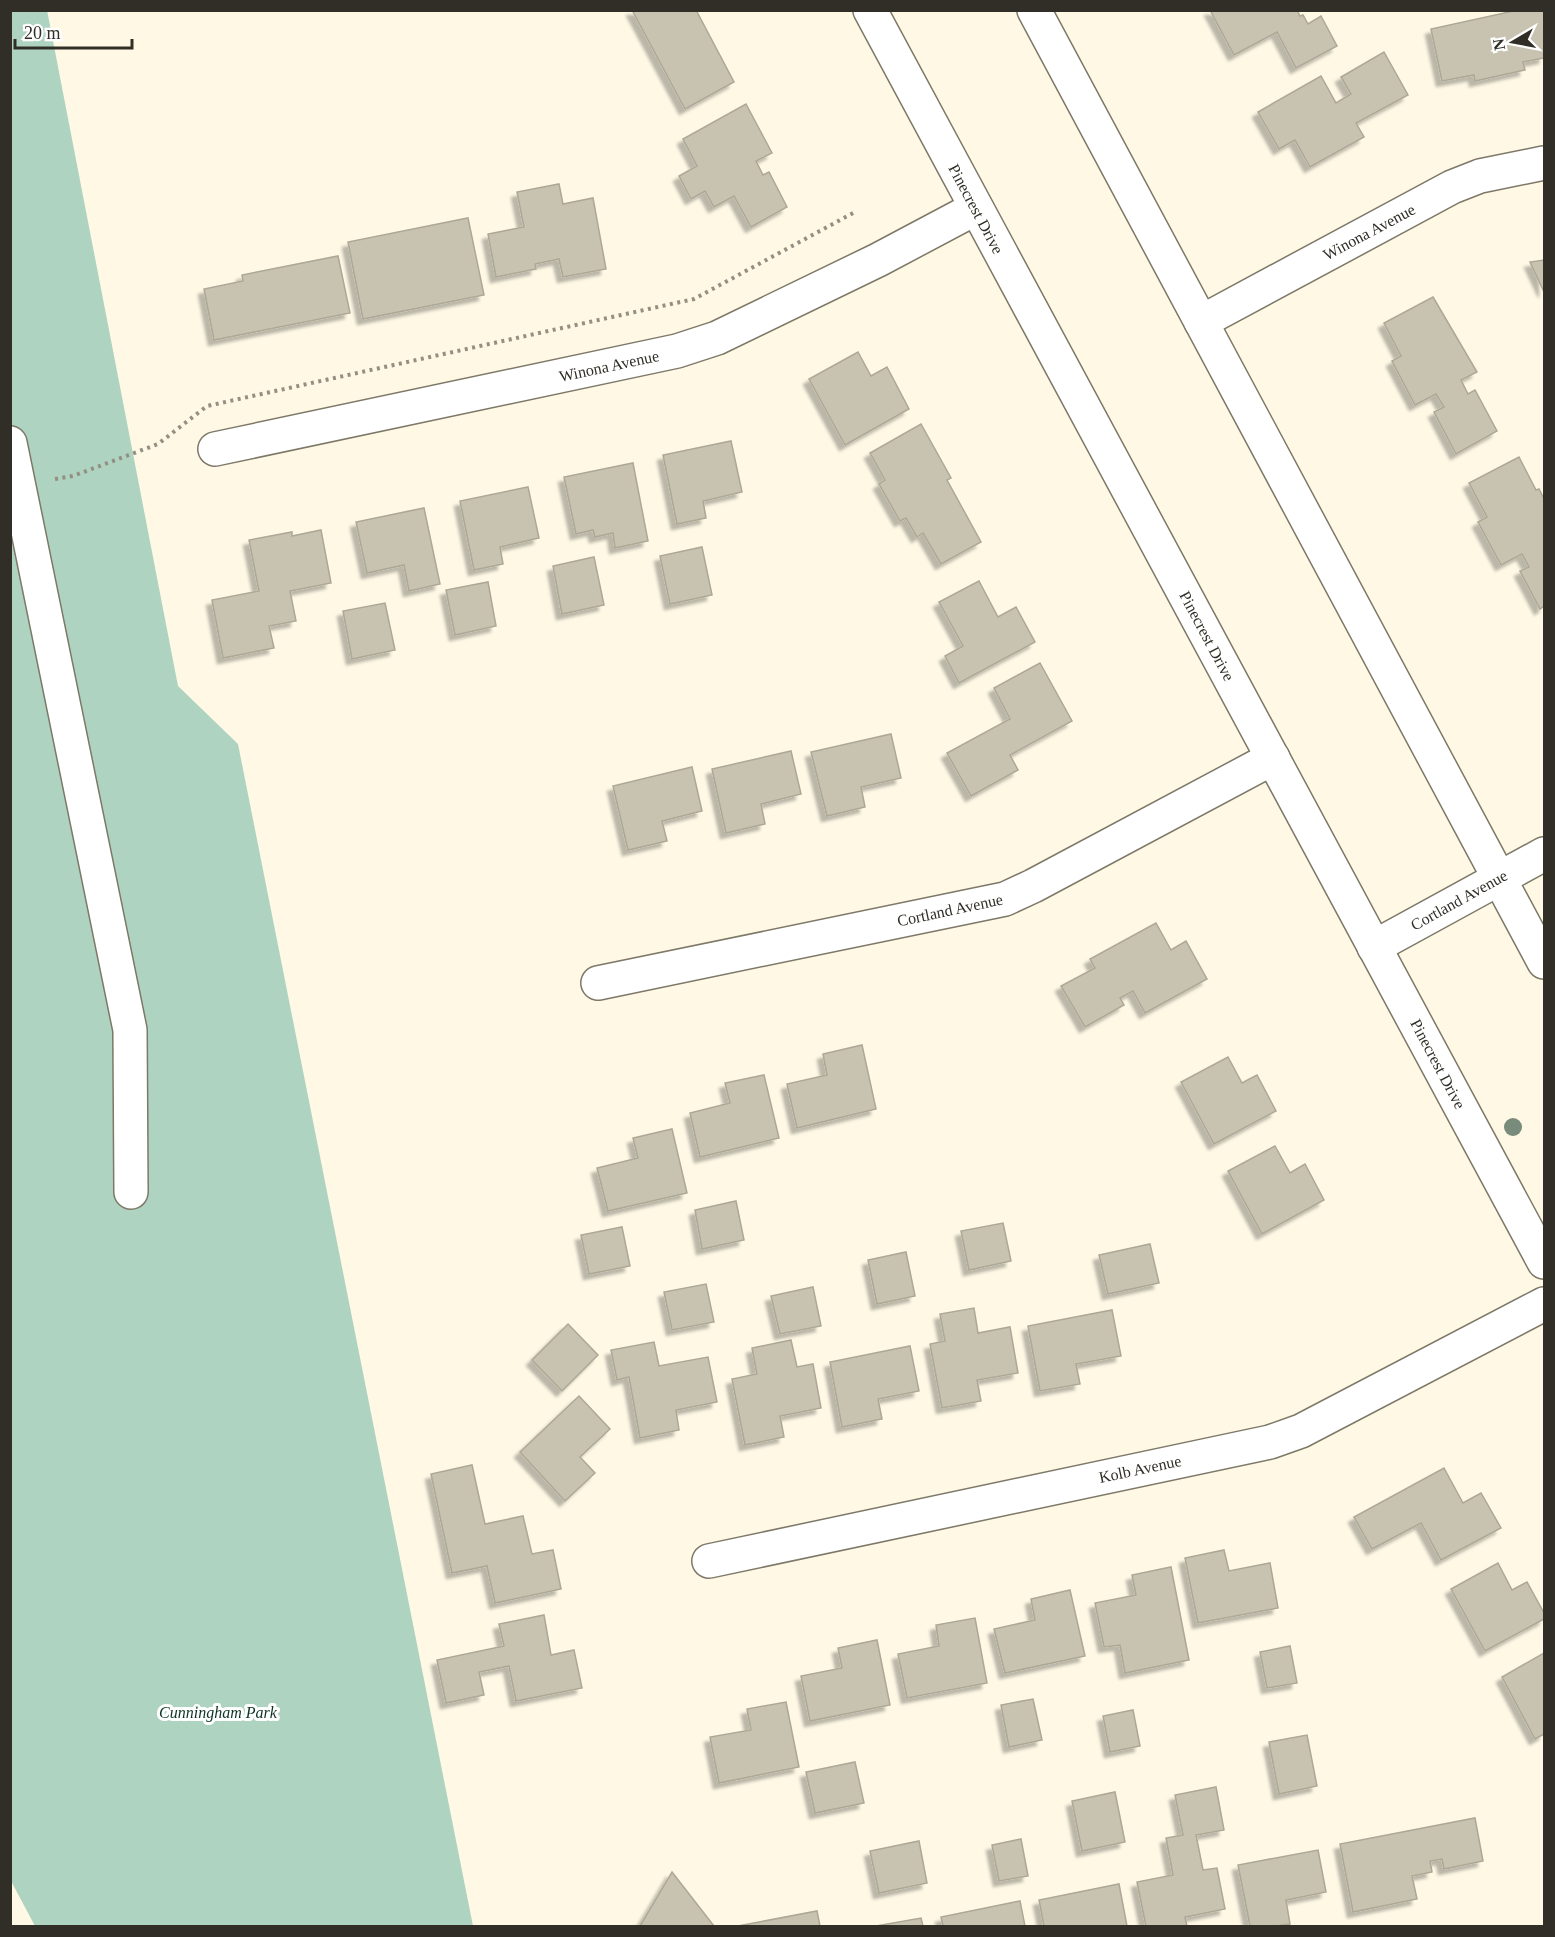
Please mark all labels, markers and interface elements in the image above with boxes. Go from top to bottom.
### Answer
scale bar [15,12,132,50]
north arrow [1483,12,1543,72]
text: 20 m [24,23,61,43]
text: N [1489,37,1508,52]
street label: Pinecrest Drive [945,161,1007,257]
street label: Winona Avenue [1320,201,1418,263]
street label: Winona Avenue [557,347,661,385]
street label: Pinecrest Drive [1176,588,1238,684]
street label: Cortland Avenue [1408,866,1510,934]
street label: Cortland Avenue [896,890,1004,930]
street label: Pinecrest Drive [1407,1016,1469,1112]
street label: Kolb Avenue [1097,1452,1183,1486]
park label: Cunningham Park [159,1704,278,1722]

